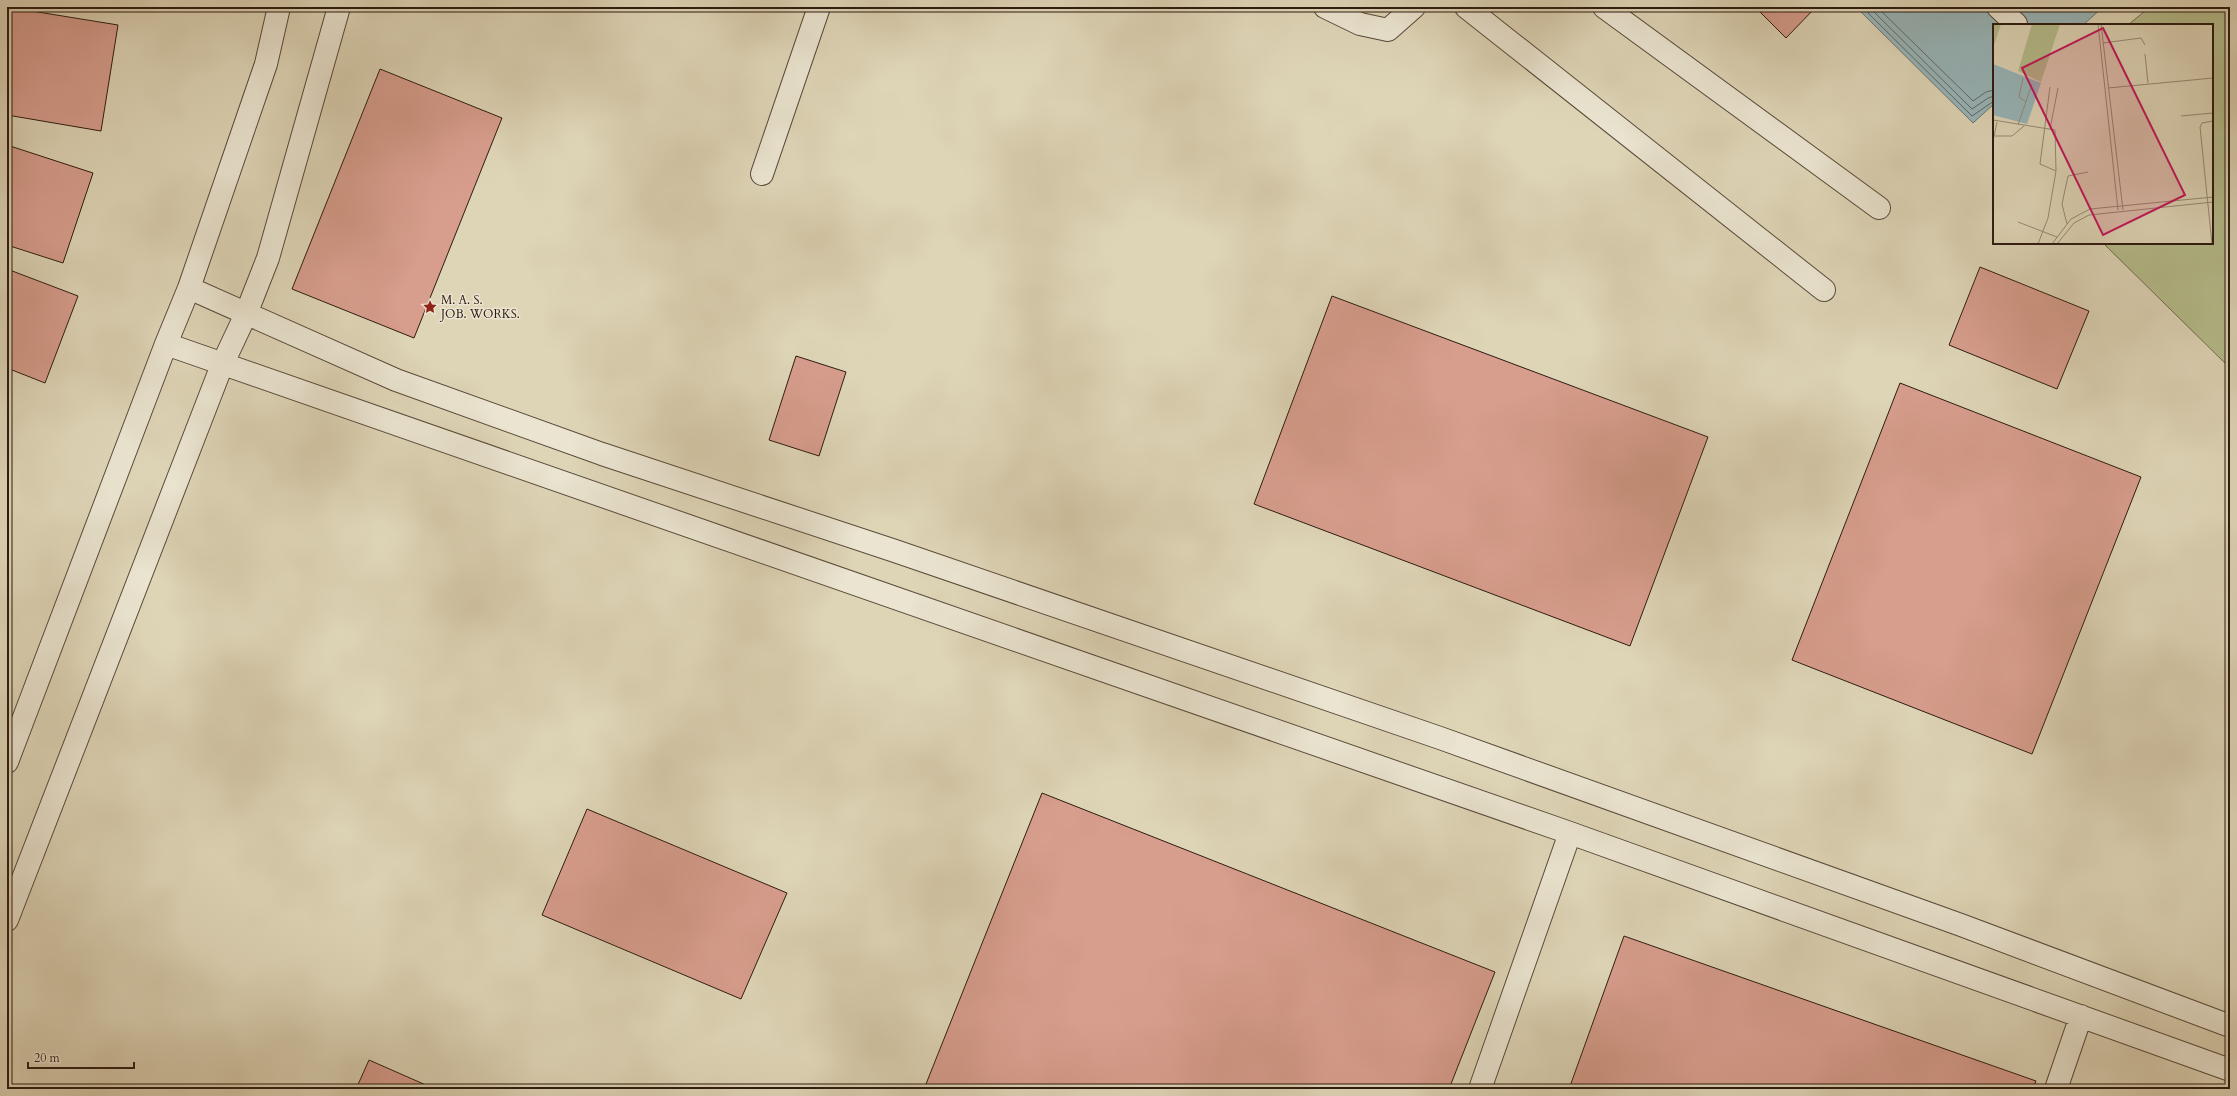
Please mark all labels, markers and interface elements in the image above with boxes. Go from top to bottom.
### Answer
inset map [1993,24,2213,244]
place label: M. A. S. JOB. WORKS. [439,292,520,322]
place icon: M. A. S. JOB. WORKS. [422,299,438,315]
scale bar [28,1044,134,1070]
text: 20 m [34,1050,61,1066]

